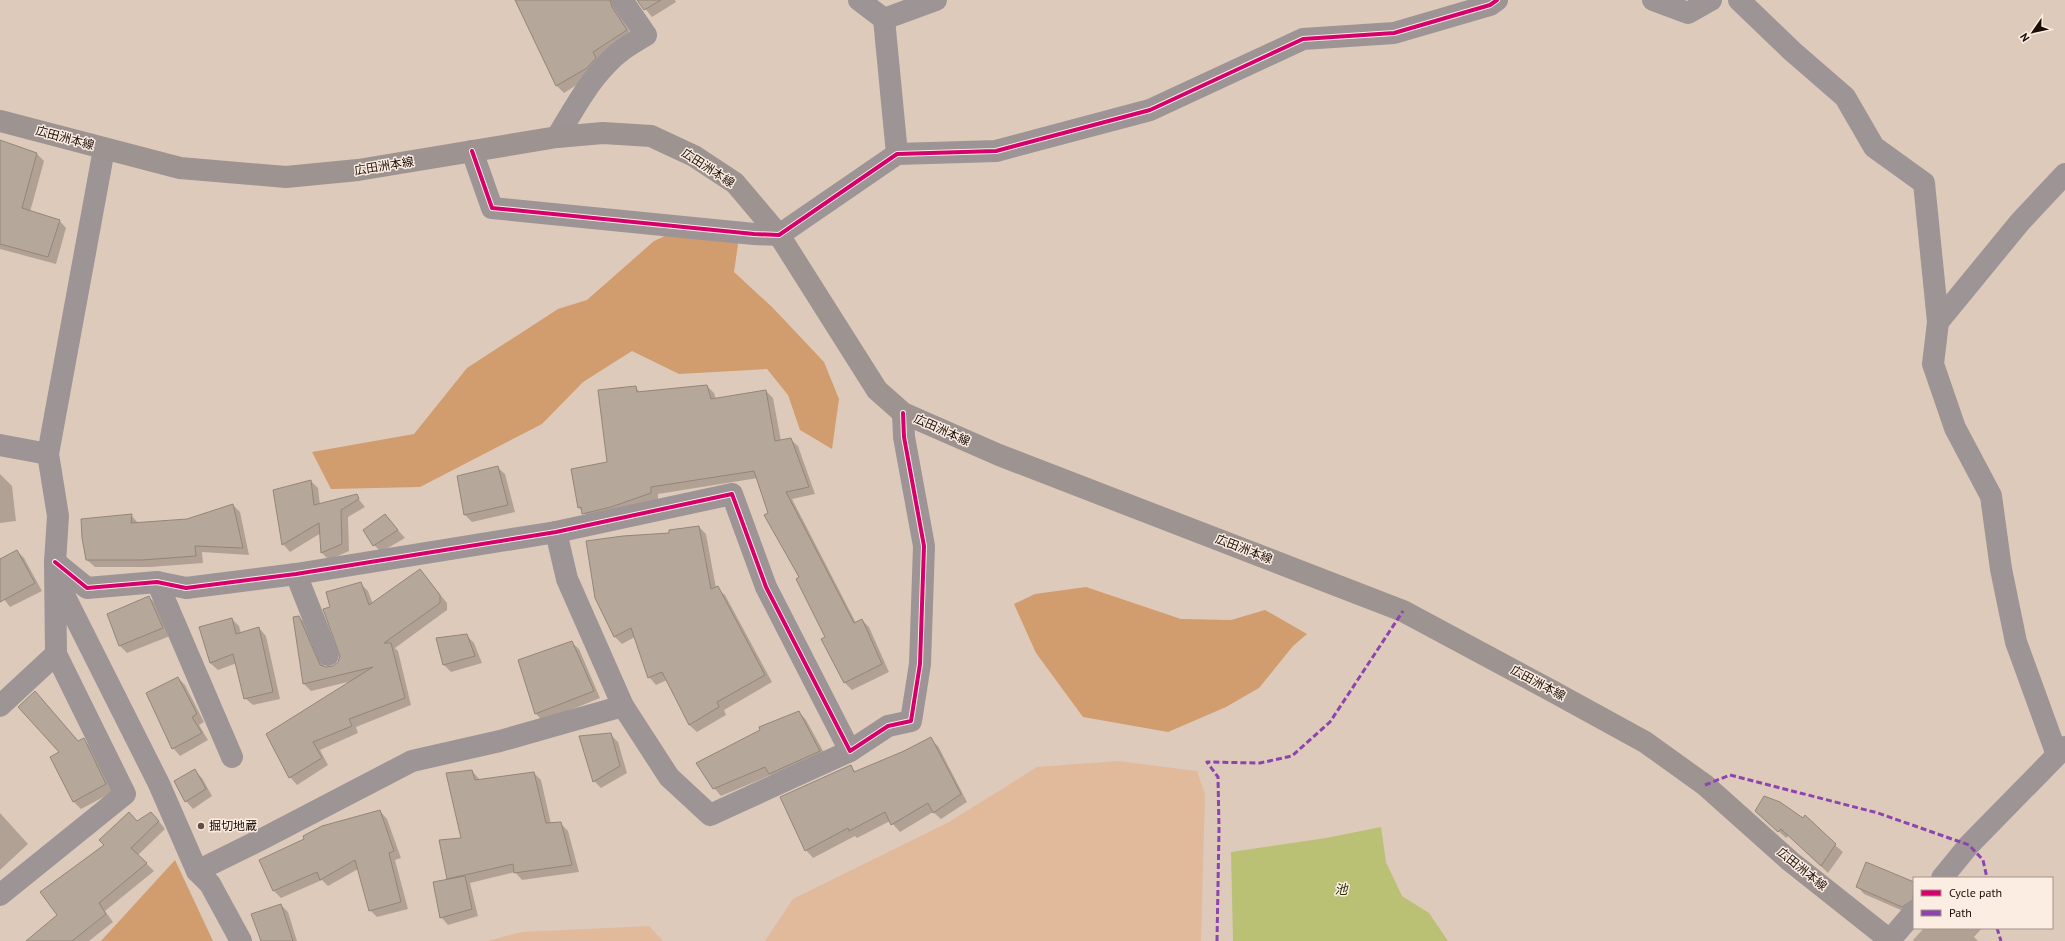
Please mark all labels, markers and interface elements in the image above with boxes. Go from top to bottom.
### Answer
north arrow [2013,12,2053,52]
text: N [2017,31,2033,45]
street label: 広田洲本線 [34,123,96,153]
street label: 広田洲本線 [679,145,738,190]
street label: 広田洲本線 [353,153,415,178]
street label: 広田洲本線 [912,410,973,449]
street label: 広田洲本線 [1213,531,1275,566]
street label: 広田洲本線 [1508,662,1568,703]
place label: 掘切地蔵 [209,818,257,833]
marker: 掘切地蔵 [196,821,206,831]
street label: 広田洲本線 [1774,844,1830,893]
legend [1913,877,2053,929]
water label: 池 [1334,881,1349,898]
text: Cycle path [1949,885,2002,900]
text: Path [1949,905,1972,920]

